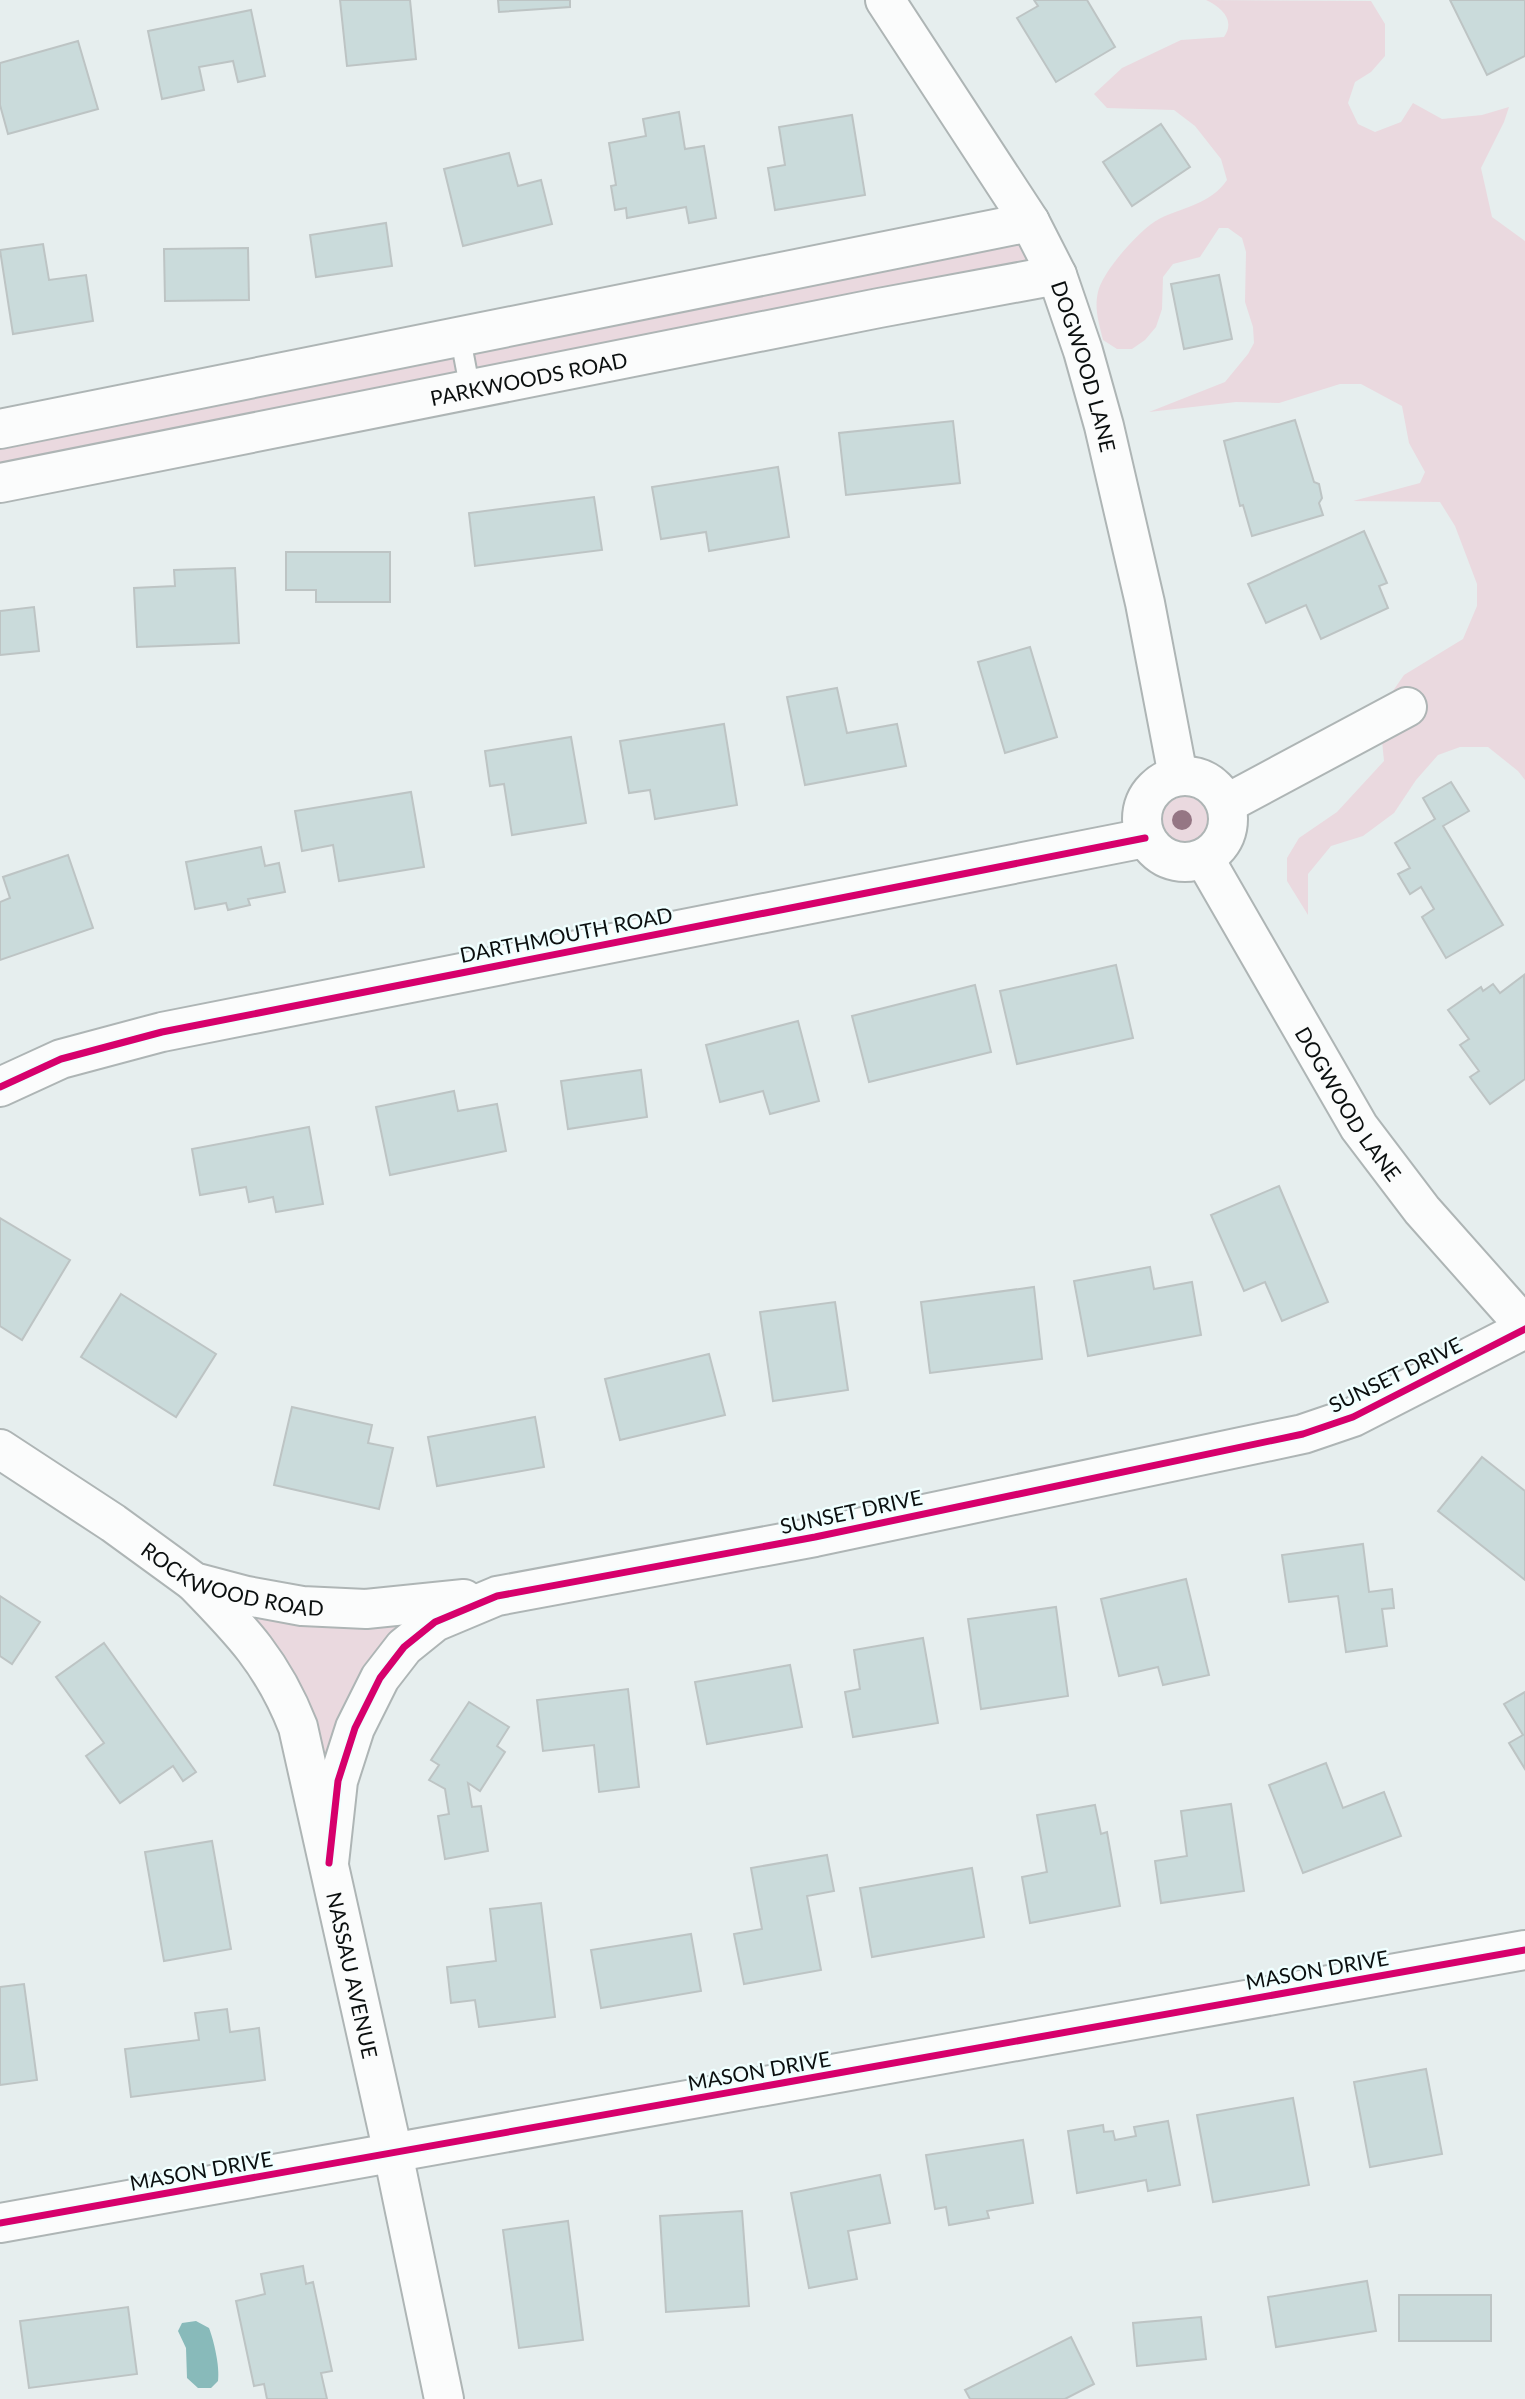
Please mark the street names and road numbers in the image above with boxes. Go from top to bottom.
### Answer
street label: DOGWOOD LANE [1047,277,1122,454]
street label: PARKWOODS ROAD [428,346,629,410]
street label: DARTHMOUTH ROAD [458,901,674,967]
street label: DOGWOOD LANE [1291,1022,1407,1185]
street label: SUNSET DRIVE [1324,1331,1466,1417]
street label: SUNSET DRIVE [778,1484,924,1538]
street label: ROCKWOOD ROAD [137,1536,325,1620]
street label: NASSAU AVENUE [323,1889,384,2061]
street label: MASON DRIVE [1244,1944,1390,1994]
street label: MASON DRIVE [686,2045,832,2095]
street label: MASON DRIVE [128,2145,274,2195]

